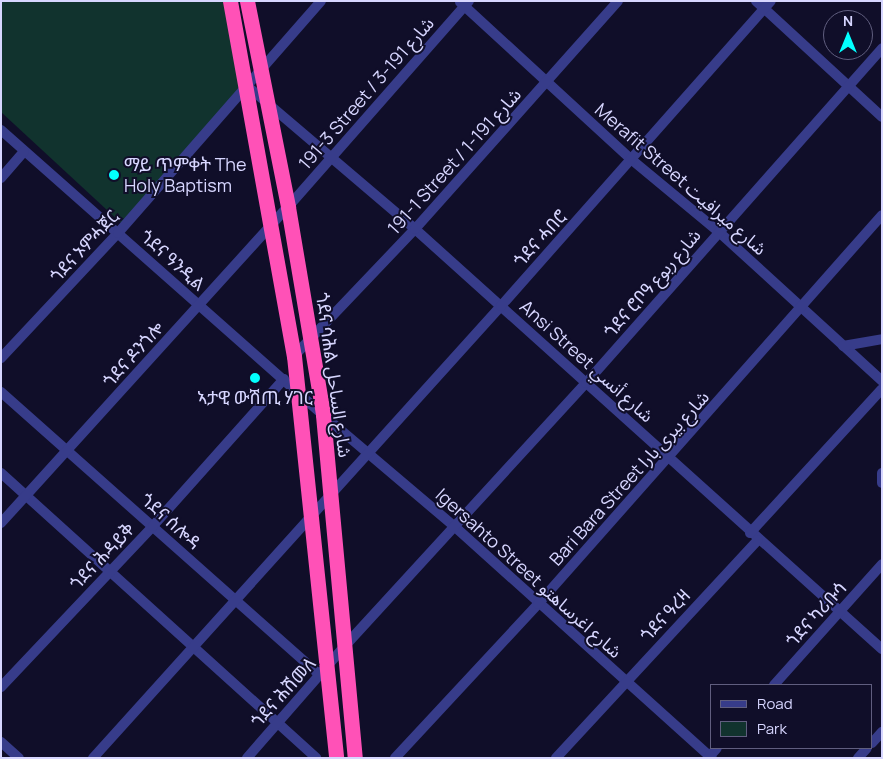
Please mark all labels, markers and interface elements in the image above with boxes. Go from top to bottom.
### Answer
north arrow [823,10,873,60]
text: N [843,11,853,30]
street label: 191-3 Street / شارع 191-3 [294,12,438,174]
street label: 191-1 Street / شارع 191-1 [383,84,525,238]
street label: Merafit Street شارع ميرافيت [591,99,771,259]
place label: ማይ ጥምቀት The Holy Baptism [124,154,247,196]
marker: ማይ ጥምቀት The Holy Baptism [108,169,120,181]
street label: ጎደና ሓበሮ [509,205,571,271]
street label: ጎደና ኦምሓጀር [45,206,123,286]
street label: ጎደና ሮቦዓ شارع ربوع [599,224,705,342]
street label: ጎደና ዓንዲል [136,225,210,295]
street label: ጎደና ሳሕል شارع الساحل [312,291,356,459]
street label: Ansi Street شارع أنسي [516,295,658,427]
street label: ጎደና ዶንጎሎ [98,317,168,391]
marker: ኣታዊ ውሽጢ ሃገር [249,372,261,384]
place label: ኣታዊ ውሽጢ ሃገር [197,386,313,408]
street label: Bari Bara Street شارع بيرى بارا [545,386,713,570]
street label: Igersahto Street شارع اغرساهتو [432,484,626,662]
street label: ጎደና ሰሎዳ [136,488,206,554]
street label: ጎደና ሕዳይቅ [65,518,139,594]
street label: ጎደና ካሪቡሳ [781,577,851,651]
street label: ጎደና ዓረዛ [635,584,695,646]
street label: ጎደና ሕሽመለ [246,653,320,731]
legend [710,684,873,749]
text: Road [757,693,793,714]
text: Park [757,718,787,739]

